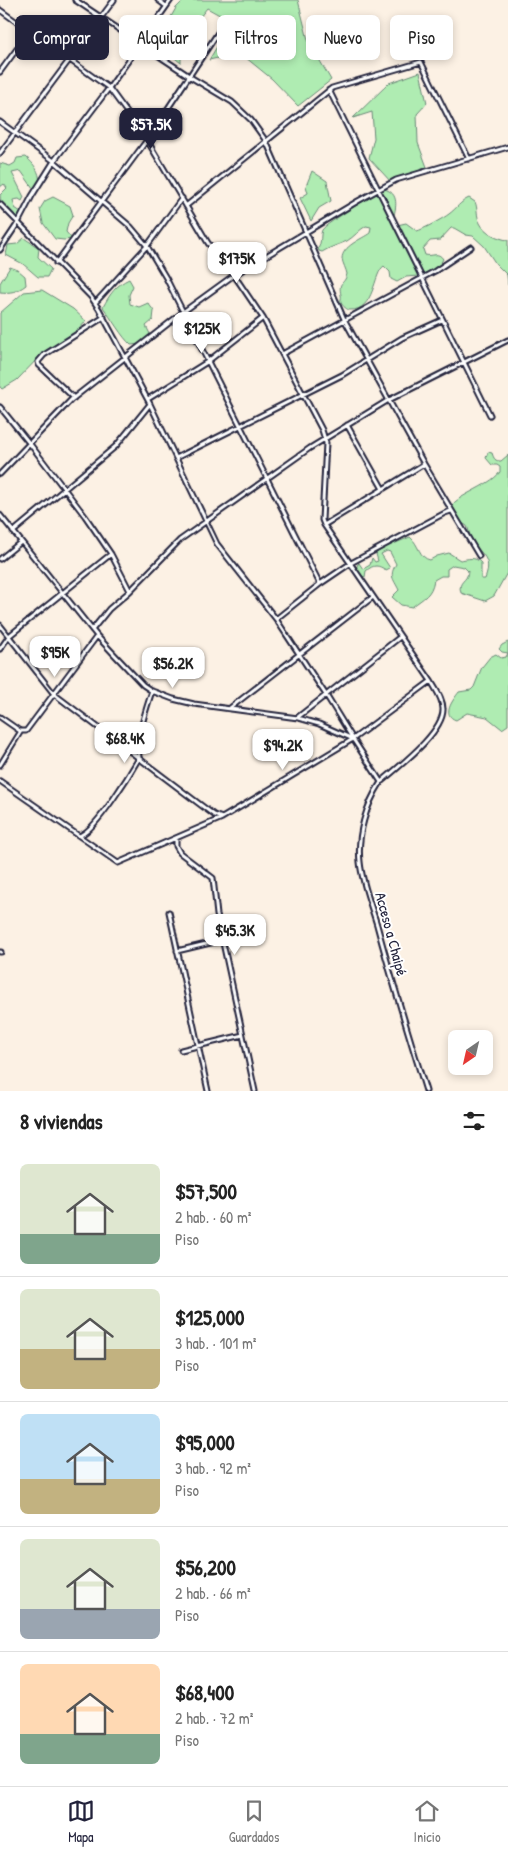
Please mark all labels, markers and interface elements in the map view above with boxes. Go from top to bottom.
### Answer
chip: Comprar [15,15,109,60]
chip: Alquilar [119,15,207,60]
chip: Filtros [217,15,296,60]
chip: Nuevo [306,15,380,60]
chip: Piso [390,15,453,60]
pin: $57.5K [110,108,192,150]
text: $57.5K [130,113,172,135]
pin: $175K [202,242,272,284]
text: $175K [219,247,255,269]
pin: $125K [167,312,237,354]
text: $125K [184,317,220,339]
pin: $95K [25,636,85,678]
text: $95K [40,641,70,663]
pin: $56.2K [132,646,214,689]
text: $56.2K [153,652,193,674]
pin: $68.4K [84,722,166,764]
text: $68.4K [105,727,145,749]
pin: $94.2K [242,728,324,771]
text: $94.2K [263,734,303,756]
street label: Acceso a Chaipé [370,890,413,978]
pin: $45.3K [194,914,276,956]
text: $45.3K [215,919,255,941]
north arrow [448,1030,492,1075]
map controls [448,1030,493,1075]
text: 8 viviendas [20,1107,103,1136]
icon: filters [460,1107,488,1135]
text: $57,500 [175,1177,237,1206]
icon: home [60,1184,120,1244]
text: 2 hab. · 60 m² [175,1206,252,1228]
text: Piso [175,1228,199,1250]
text: $125,000 [175,1303,244,1332]
icon: home [60,1309,120,1369]
text: 3 hab. · 101 m² [175,1332,256,1354]
text: Piso [175,1354,199,1376]
text: $95,000 [175,1428,235,1457]
icon: home [60,1434,120,1494]
text: 3 hab. · 92 m² [175,1457,251,1479]
text: Piso [175,1479,199,1501]
text: $56,200 [175,1553,236,1582]
icon: home [60,1559,120,1619]
text: 2 hab. · 66 m² [175,1582,251,1604]
text: Piso [175,1604,199,1626]
text: $68,400 [175,1678,234,1707]
icon: home [60,1684,120,1744]
text: 2 hab. · 72 m² [175,1707,253,1729]
text: Piso [175,1729,199,1751]
tab: Mapa [67,1797,95,1846]
tab: Guardados [229,1797,279,1846]
tab: Inicio [413,1797,441,1846]

